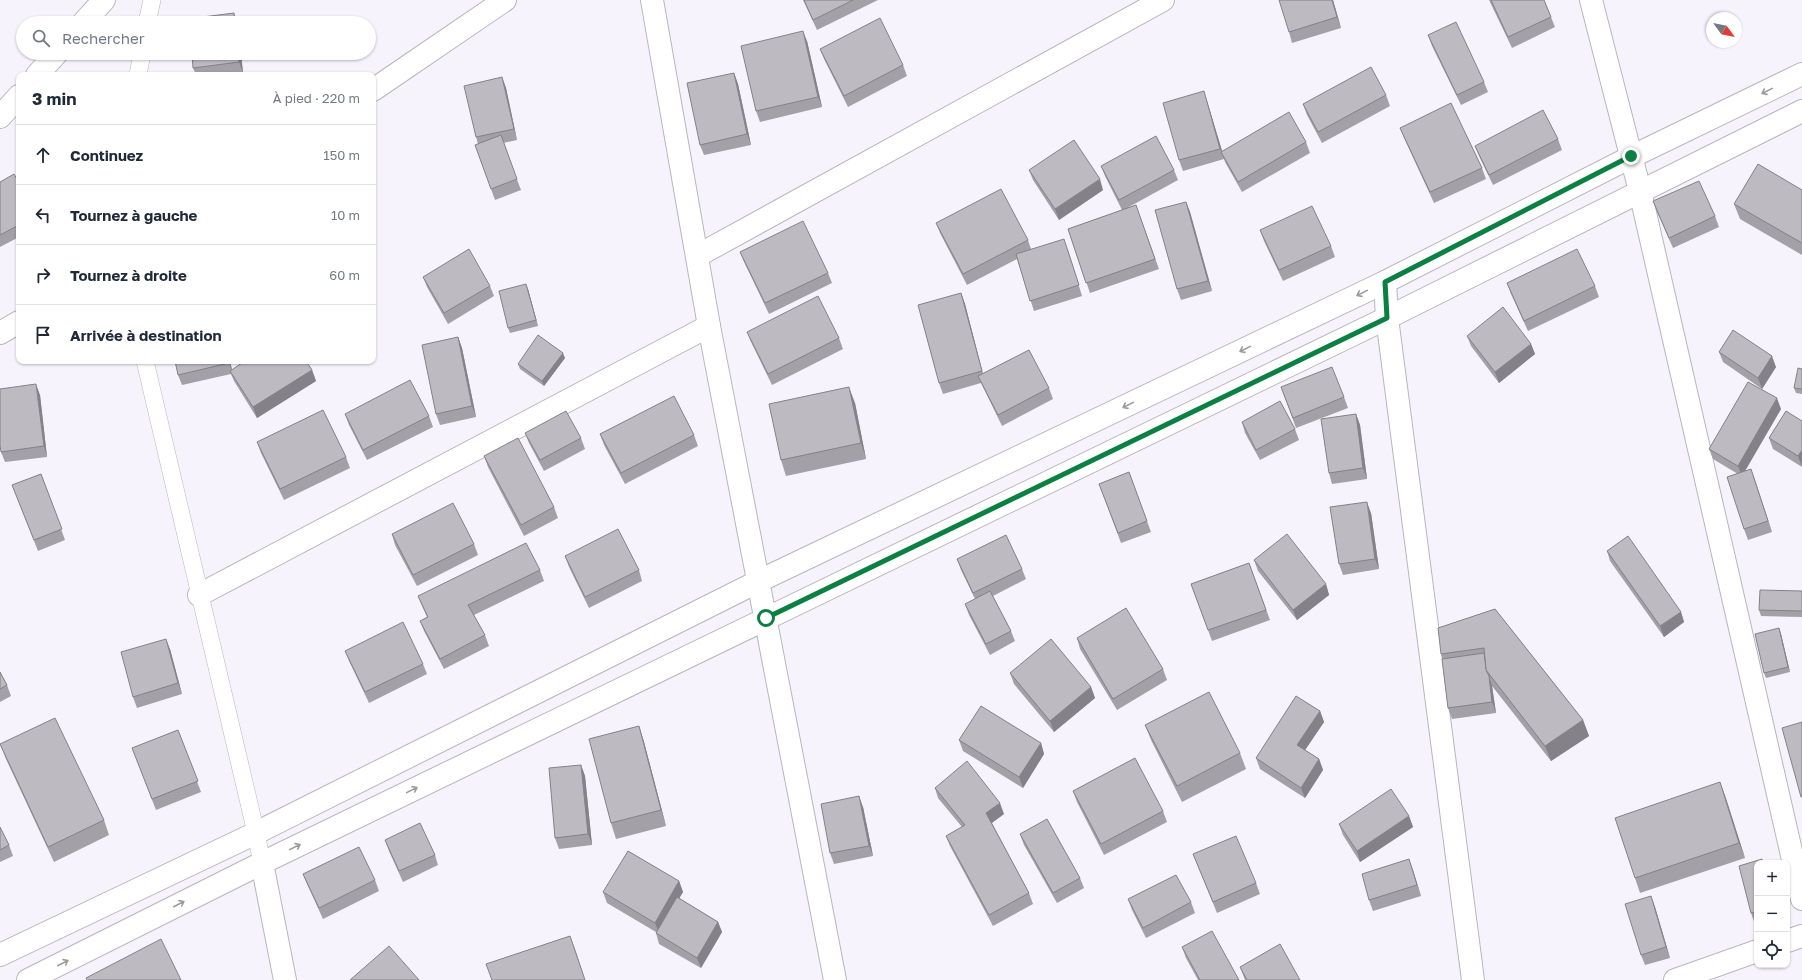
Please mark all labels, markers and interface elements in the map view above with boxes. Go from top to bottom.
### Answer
north arrow [1706,12,1742,48]
search box [16,16,376,60]
icon: search [30,27,52,49]
text: Rechercher [62,29,145,47]
text: 3 min [32,88,76,109]
one-way arrow [1761,88,1773,95]
text: À pied · 220 m [273,90,360,106]
icon: ahead [32,144,54,166]
text: Continuez [70,146,143,164]
text: 150 m [323,147,360,163]
route end [1622,147,1640,165]
icon: left [32,204,54,226]
text: Tournez à gauche [70,206,197,224]
text: 10 m [331,207,360,223]
icon: right [32,264,54,286]
text: Tournez à droite [70,266,187,284]
text: 60 m [329,267,360,283]
one-way arrow [1357,290,1369,297]
icon: arrive [32,324,54,346]
text: Arrivée à destination [70,326,222,344]
one-way arrow [1239,346,1251,353]
one-way arrow [1122,402,1134,409]
route start [757,609,775,627]
one-way arrow [406,786,418,793]
one-way arrow [289,843,301,850]
map controls [1754,860,1790,968]
button: + [1754,860,1790,896]
button: − [1754,896,1790,932]
one-way arrow [173,900,185,908]
button: locate [1754,932,1790,968]
one-way arrow [56,958,68,966]

